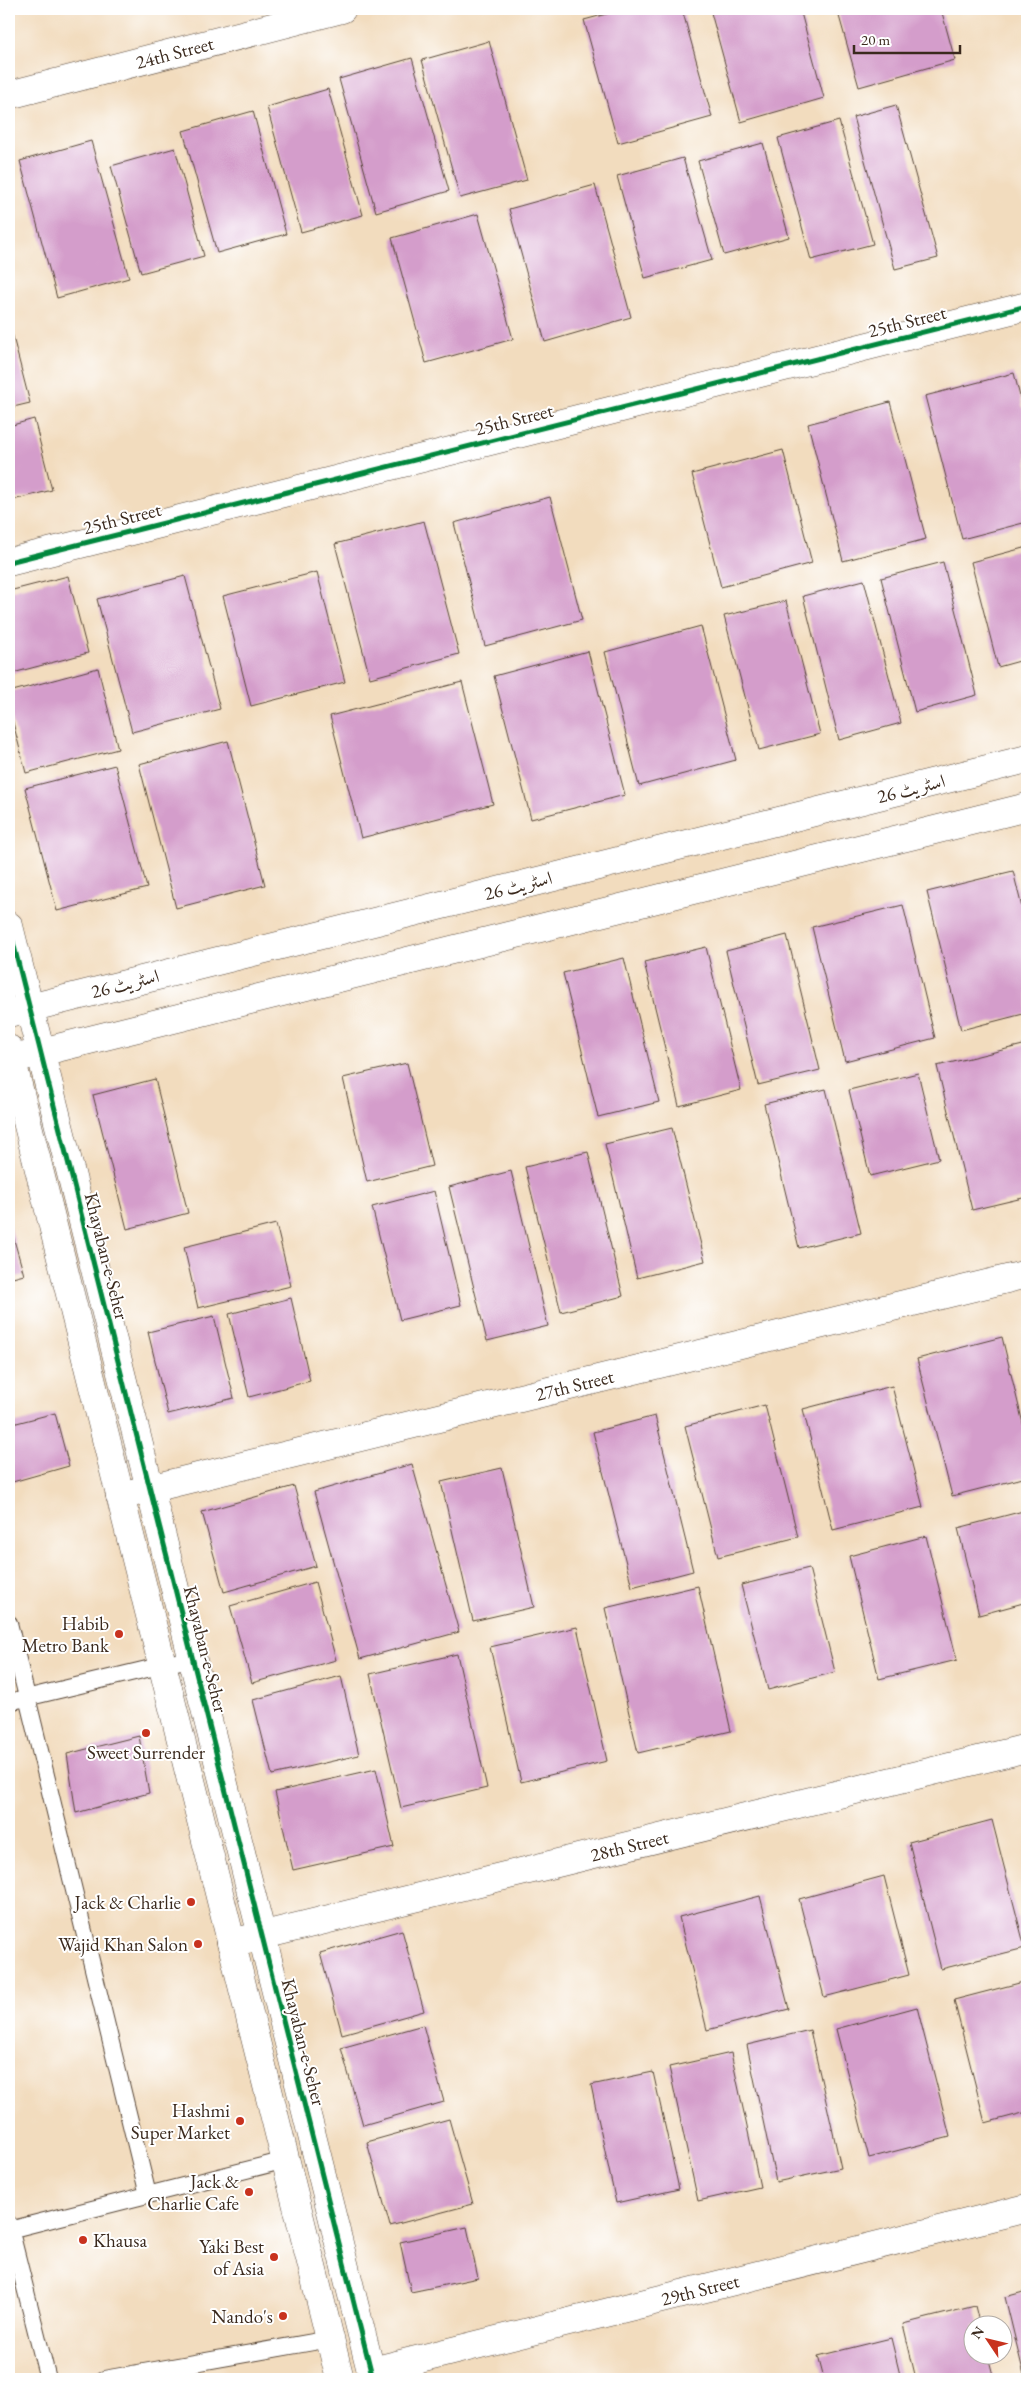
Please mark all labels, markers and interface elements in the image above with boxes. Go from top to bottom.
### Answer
scale bar [854,22,960,54]
text: 20 m [861,30,890,49]
street label: 24th Street [133,31,216,75]
street label: 25th Street [866,300,949,343]
street label: 25th Street [473,398,556,441]
street label: 25th Street [81,497,164,540]
street label: اسٹریٹ 26 [875,768,948,809]
street label: اسٹریٹ 26 [482,865,555,906]
street label: اسٹریٹ 26 [89,963,162,1004]
street label: Khayaban-e-Seher [79,1190,135,1323]
street label: 27th Street [533,1364,616,1407]
street label: Khayaban-e-Seher [178,1583,234,1716]
place label: Habib Metro Bank [22,1611,110,1658]
marker: Habib Metro Bank [113,1628,125,1640]
marker: Sweet Surrender [140,1727,152,1739]
place label: Sweet Surrender [87,1740,206,1765]
street label: 28th Street [588,1824,671,1868]
place label: Jack & Charlie [73,1890,181,1915]
marker: Jack & Charlie [185,1896,197,1908]
place label: Wajid Khan Salon [58,1932,188,1957]
marker: Wajid Khan Salon [192,1938,204,1950]
street label: Khayaban-e-Seher [276,1976,332,2109]
place label: Hashmi Super Market [131,2098,230,2145]
marker: Hashmi Super Market [234,2115,246,2127]
place label: Jack & Charlie Cafe [147,2169,239,2216]
marker: Jack & Charlie Cafe [243,2186,255,2198]
place label: Khausa [93,2228,147,2253]
marker: Khausa [77,2234,89,2246]
place label: Yaki Best of Asia [199,2234,264,2281]
marker: Yaki Best of Asia [268,2251,280,2263]
street label: 29th Street [658,2268,742,2312]
place label: Nando's [211,2304,273,2329]
marker: Nando's [277,2310,289,2322]
north arrow [964,2316,1014,2366]
text: N [967,2322,988,2342]

